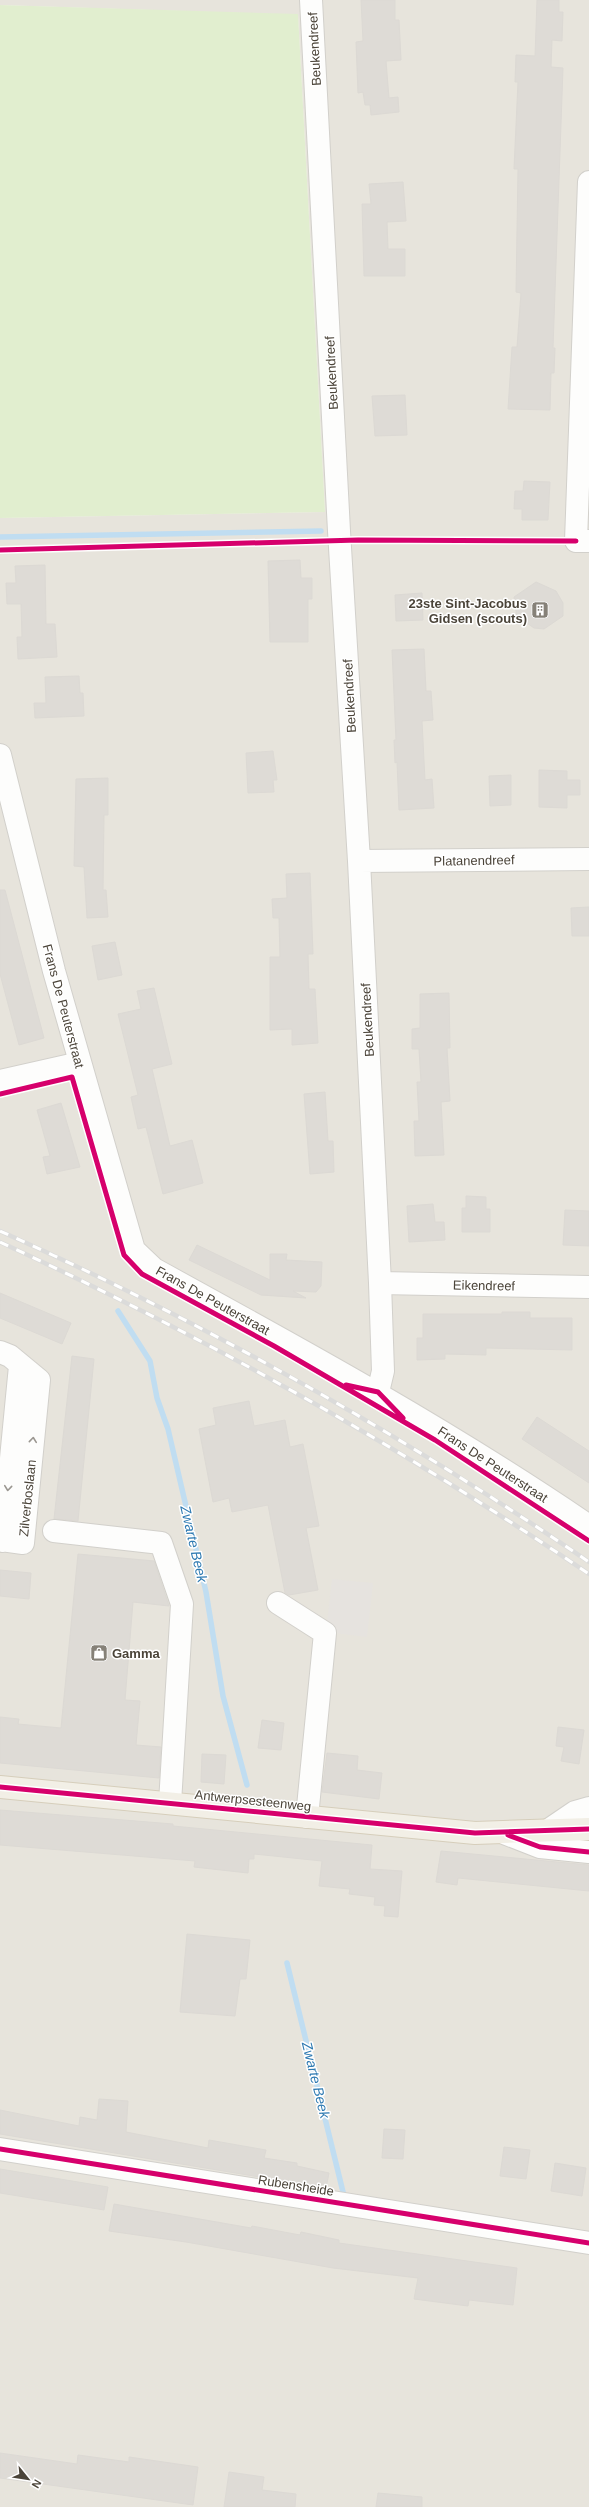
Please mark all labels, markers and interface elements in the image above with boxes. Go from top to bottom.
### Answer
street label: Beukendreef [305,11,324,86]
street label: Beukendreef [322,335,341,410]
place label: 23ste Sint-Jacobus Gidsen (scouts) [409,596,527,626]
building icon: 23ste Sint-Jacobus Gidsen (scouts) [530,600,550,620]
street label: Beukendreef [340,658,359,733]
street label: Platanendreef [433,852,515,869]
street label: Frans De Peuterstraat [40,942,87,1070]
street label: Beukendreef [358,982,377,1057]
street label: Frans De Peuterstraat [153,1263,273,1338]
street label: Eikendreef [453,1277,516,1294]
street label: Frans De Peuterstraat [435,1423,551,1506]
one-way arrow [29,1437,38,1443]
street label: Zilverboslaan [16,1459,39,1537]
one-way arrow [4,1485,13,1491]
water label: Zwarte Beek [177,1503,211,1585]
shop icon: Gamma [89,1643,109,1663]
place label: Gamma [112,1646,160,1661]
street label: Antwerpsesteenweg [194,1787,312,1814]
water label: Zwarte Beek [298,2039,334,2121]
street label: Rubensheide [257,2172,335,2199]
north arrow [8,2459,48,2499]
text: N [29,2478,44,2490]

